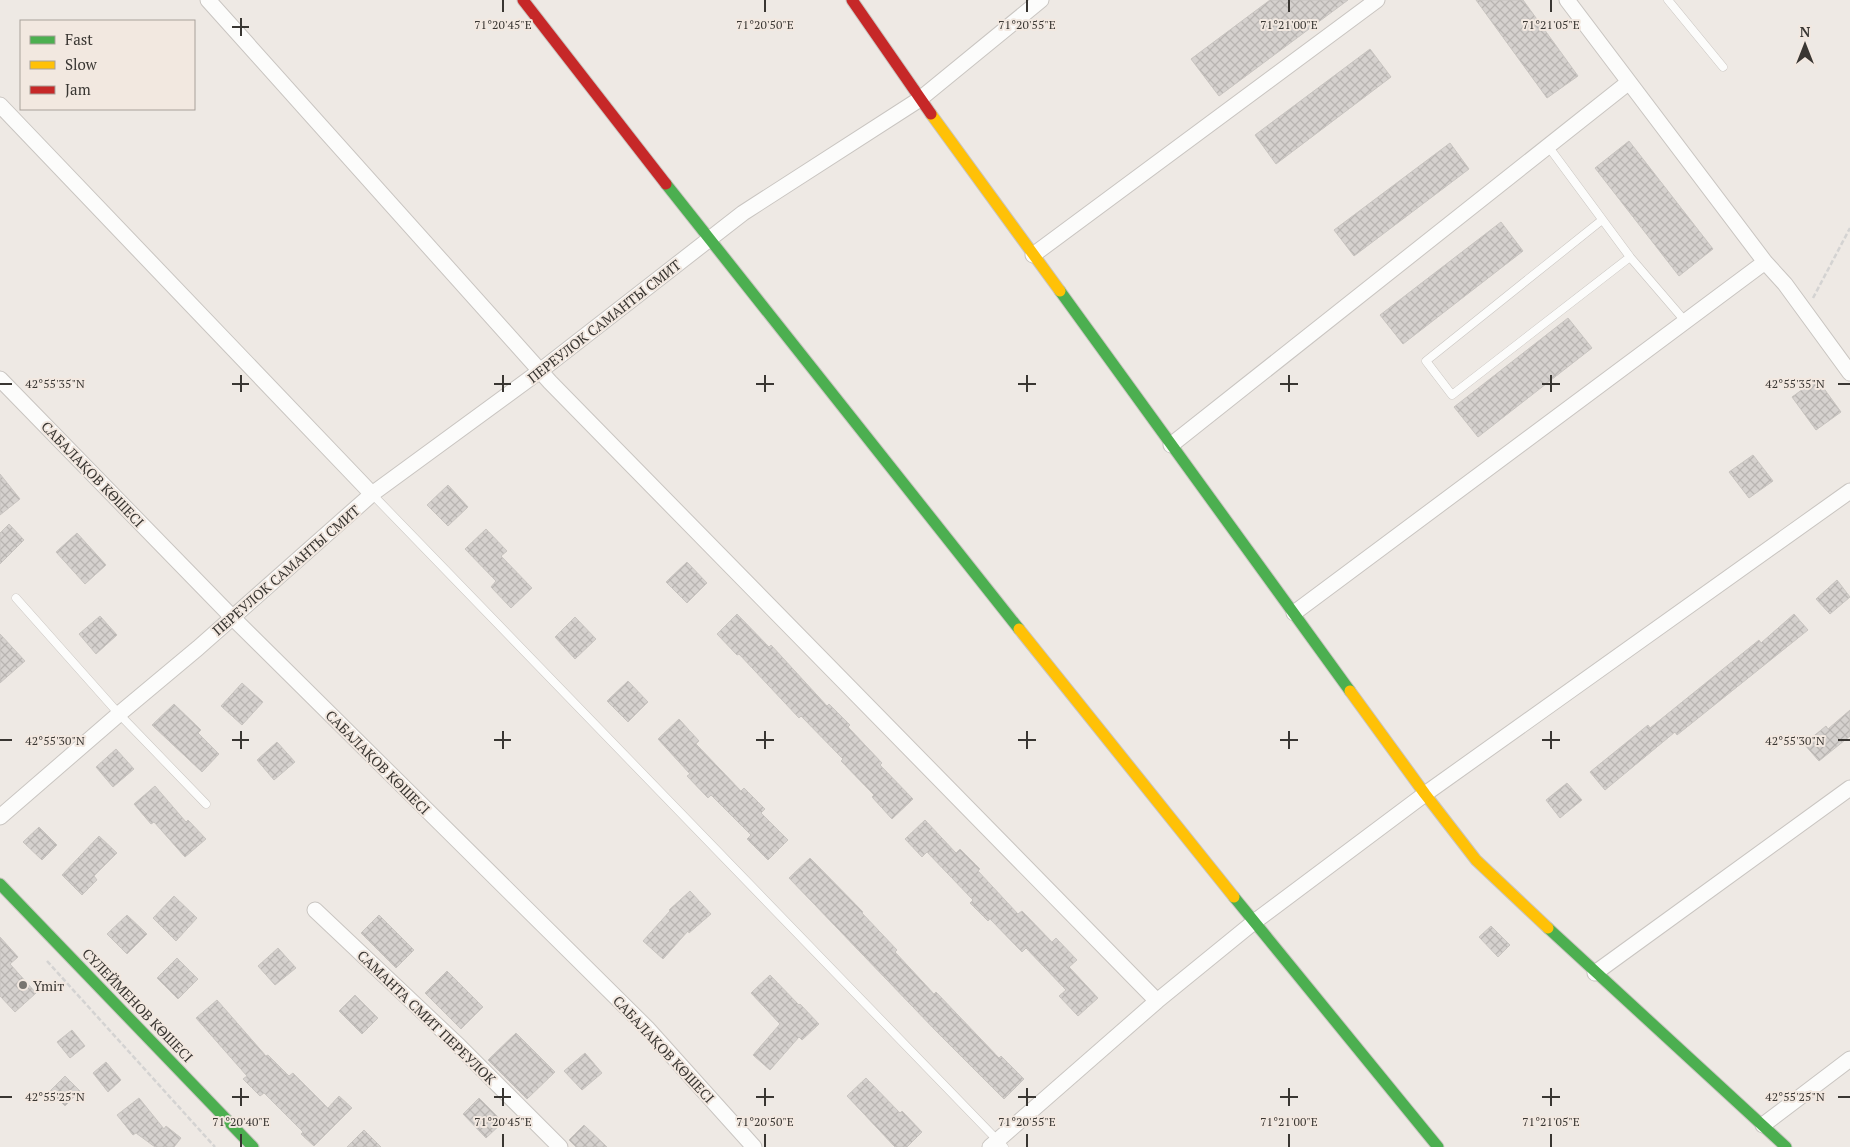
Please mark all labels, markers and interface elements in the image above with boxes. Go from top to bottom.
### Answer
text: 71°20'45"E [474,17,532,32]
text: 71°20'50"E [736,17,794,32]
text: 71°20'55"E [998,17,1056,32]
text: 71°21'00"E [1260,17,1318,32]
text: 71°21'05"E [1522,17,1580,32]
legend [20,20,195,110]
north arrow [1780,20,1830,70]
text: N [1800,22,1811,41]
text: Fast [65,29,93,49]
text: Slow [65,54,98,74]
text: Jam [65,79,91,99]
street label: ПЕРЕУЛОК САМАНТЫ СМИТ [523,255,685,387]
text: 42°55'35"N [25,376,85,391]
text: 42°55'35"N [1765,376,1825,391]
street label: САБАЛАҚОВ КӨШЕСІ [37,417,149,531]
street label: ПЕРЕУЛОК САМАНТЫ СМИТ [208,500,364,639]
street label: САБАЛАҚОВ КӨШЕСІ [322,706,434,818]
text: 42°55'30"N [25,733,85,748]
text: 42°55'30"N [1765,733,1825,748]
street label: СҮЛЕЙМЕНОВ КӨШЕСІ [78,944,198,1066]
street label: САМАНТА СМИТ ПЕРЕУЛОК [354,946,501,1089]
place label: Ymiт [33,976,64,995]
marker: Ymiт [17,979,29,991]
street label: САБАЛАҚОВ КӨШЕСІ [609,991,719,1107]
text: 42°55'25"N [25,1089,85,1104]
text: 42°55'25"N [1765,1089,1825,1104]
text: 71°20'40"E [212,1114,270,1129]
text: 71°20'45"E [474,1114,532,1129]
text: 71°20'50"E [736,1114,794,1129]
text: 71°20'55"E [998,1114,1056,1129]
text: 71°21'00"E [1260,1114,1318,1129]
text: 71°21'05"E [1522,1114,1580,1129]

